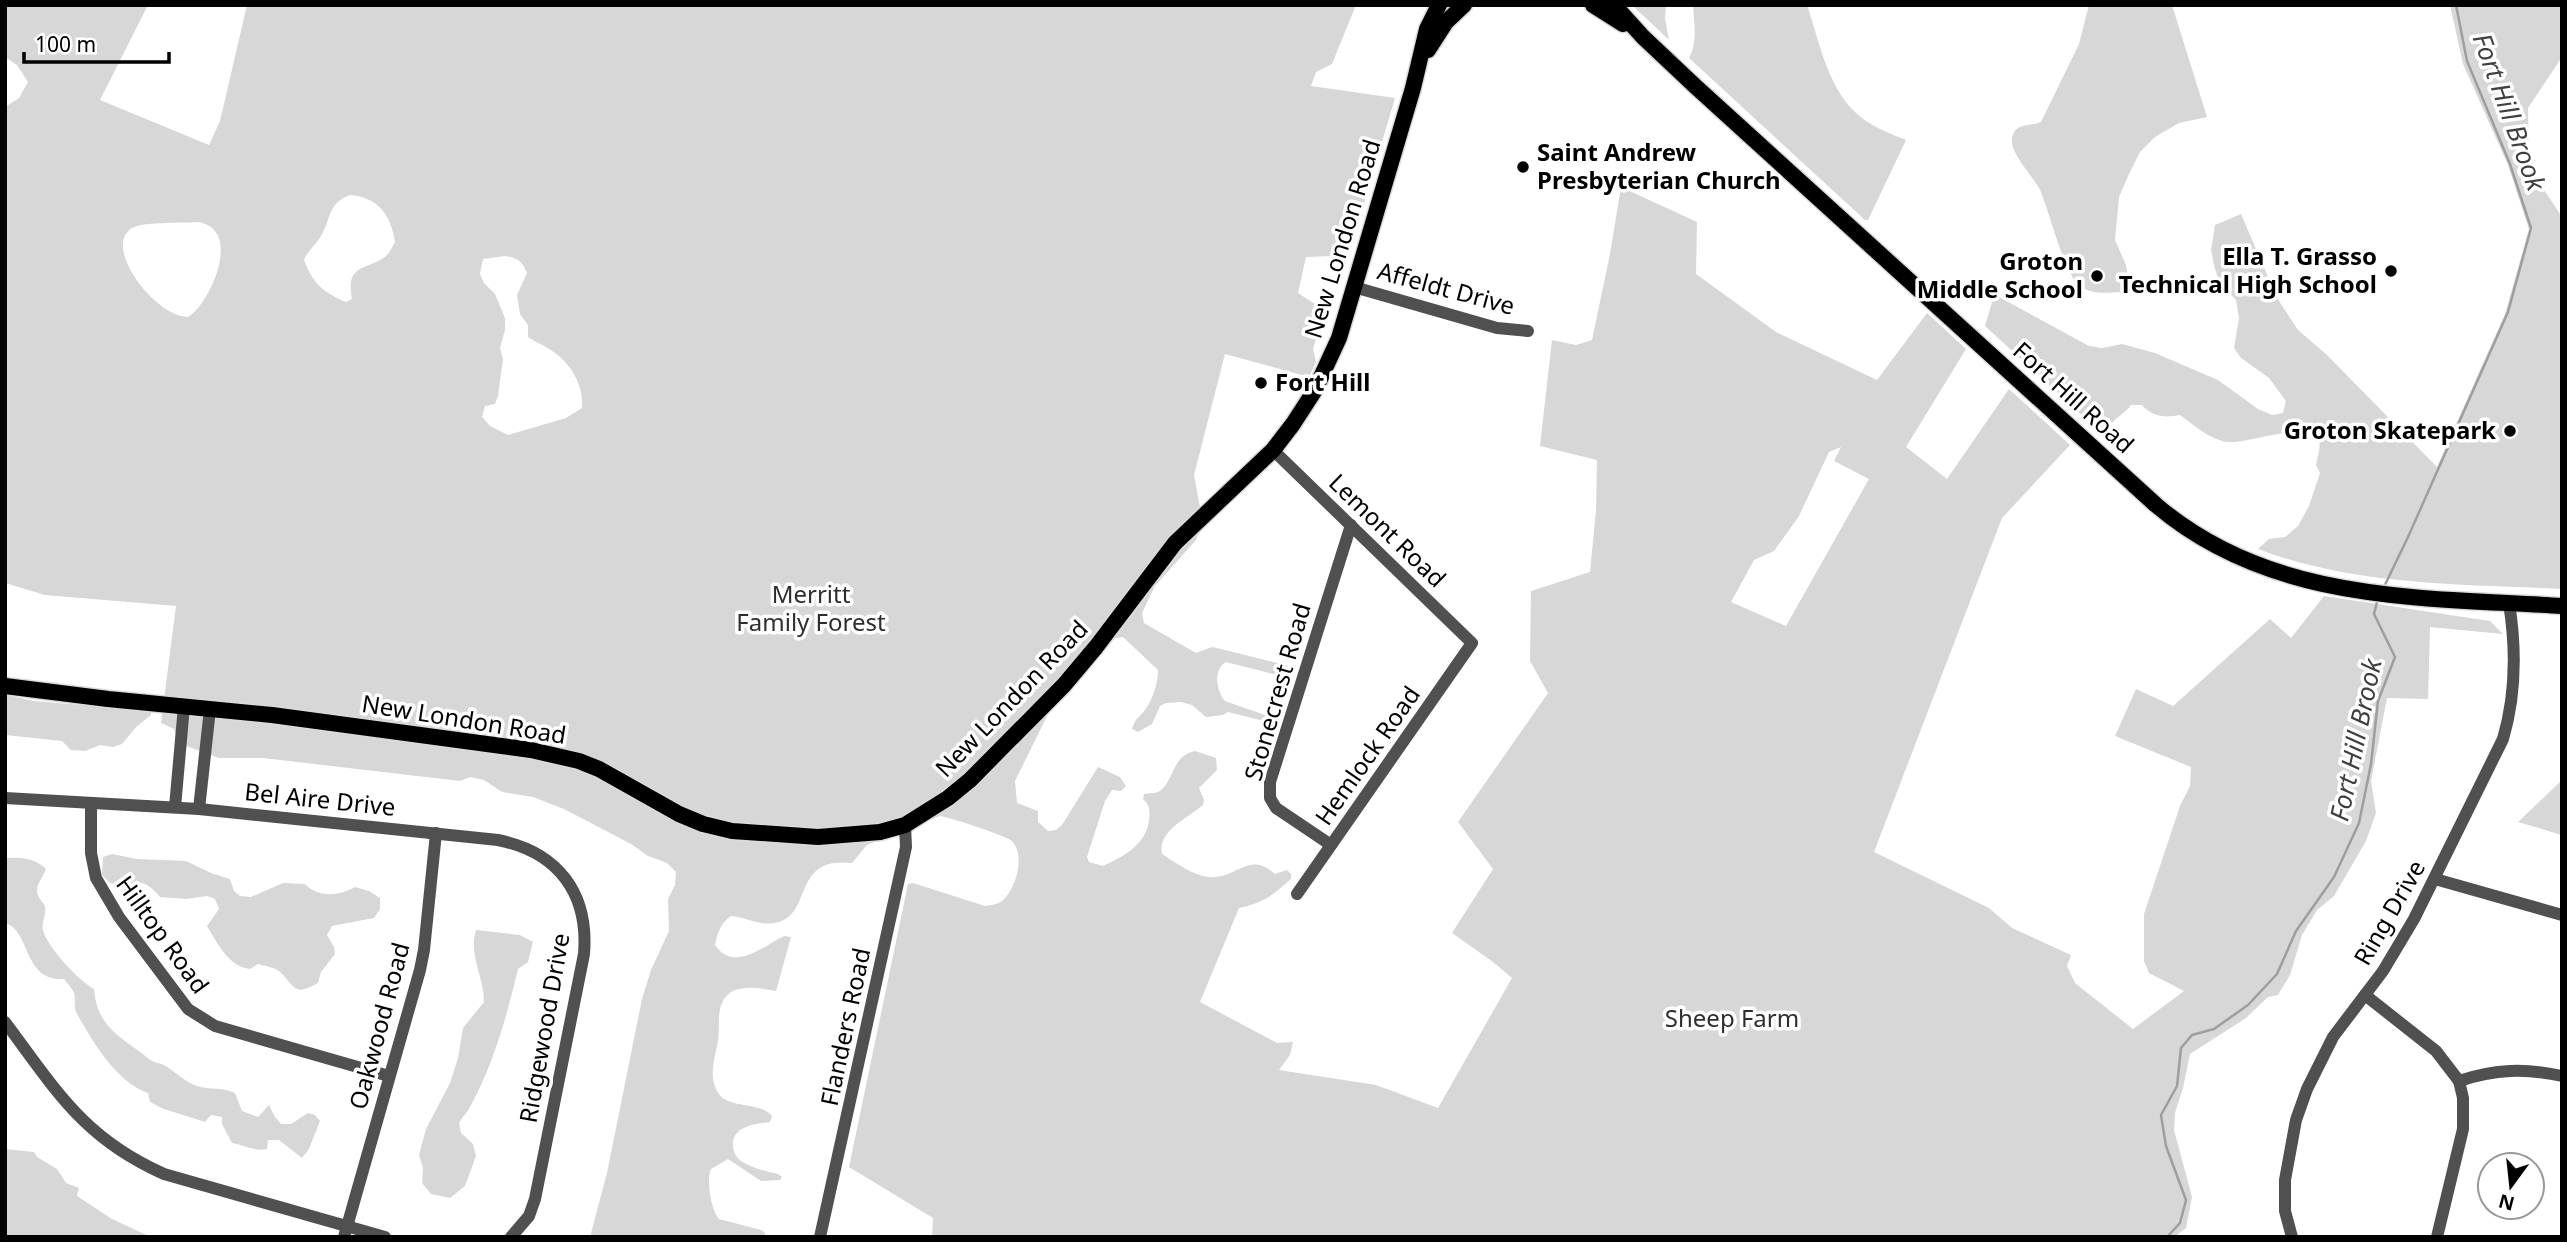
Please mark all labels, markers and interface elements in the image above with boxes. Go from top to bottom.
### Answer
scale bar [24,21,170,65]
water label: Fort Hill Brook [2465,28,2555,196]
text: 100 m [35,30,96,58]
street label: New London Road [1296,135,1388,342]
place label: Saint Andrew Presbyterian Church [1537,135,1781,196]
marker: Saint Andrew Presbyterian Church [1515,159,1531,175]
place label: Ella T. Grasso Technical High School [2119,239,2377,300]
place label: Groton Middle School [1917,244,2083,305]
street label: Affeldt Drive [1374,253,1519,322]
marker: Ella T. Grasso Technical High School [2383,263,2399,279]
marker: Groton Middle School [2089,268,2105,284]
street label: Fort Hill Road [2006,334,2142,460]
place label: Fort Hill [1275,365,1370,398]
marker: Fort Hill [1253,375,1269,391]
place label: Groton Skatepark [2284,413,2496,446]
marker: Groton Skatepark [2502,423,2518,439]
street label: Lemont Road [1322,466,1454,594]
park label: Merritt Family Forest [736,577,886,638]
street label: Stonecrest Road [1235,599,1318,784]
street label: New London Road [927,612,1094,784]
water label: Fort Hill Brook [2320,654,2390,824]
street label: Hemlock Road [1307,679,1427,831]
street label: New London Road [360,686,569,751]
street label: Bel Aire Drive [243,774,397,823]
street label: Ring Drive [2345,854,2432,971]
street label: Hilltop Road [109,869,217,1000]
street label: Ridgewood Drive [511,930,576,1125]
street label: Oakwood Road [340,938,417,1113]
street label: Flanders Road [812,945,877,1109]
park label: Sheep Farm [1665,1001,1799,1034]
north arrow [2476,1151,2546,1221]
text: N [2496,1188,2517,1217]

